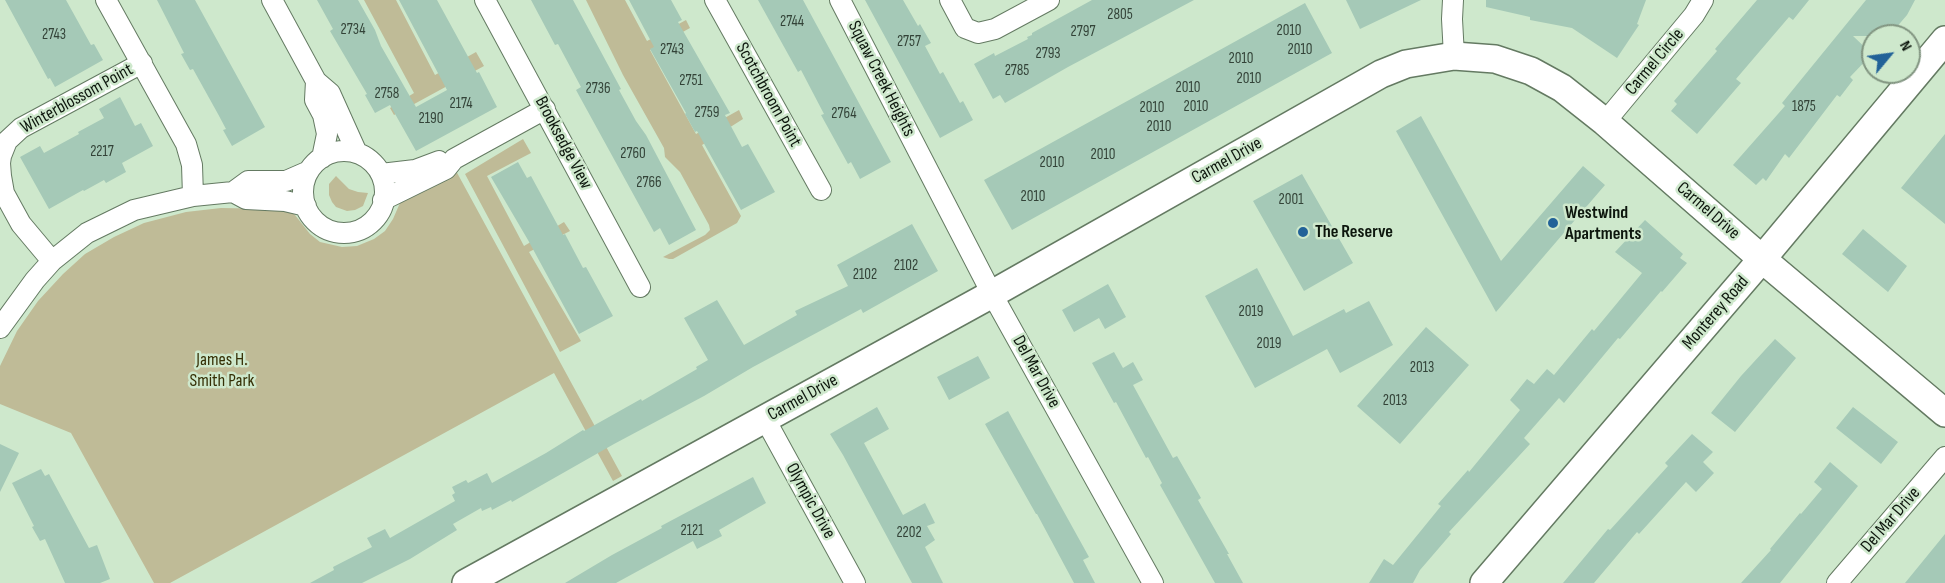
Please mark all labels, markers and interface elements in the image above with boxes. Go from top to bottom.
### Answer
house number: 2805 [1107,6,1133,24]
house number: 2744 [780,13,804,31]
street label: Squaw Creek Heights [843,18,919,140]
house number: 2734 [341,21,365,39]
house number: 2010 [1277,22,1301,40]
house number: 2797 [1071,23,1095,41]
street label: Carmel Circle [1621,24,1689,100]
north arrow [1861,24,1921,84]
house number: 2743 [42,26,66,44]
house number: 2757 [897,33,921,51]
text: N [1895,38,1916,54]
street label: Scotchbroom Point [730,39,806,151]
house number: 2743 [660,41,684,59]
house number: 2010 [1288,41,1312,59]
house number: 2793 [1035,45,1061,63]
house number: 2010 [1229,50,1253,68]
street label: Winterblossom Point [17,59,137,139]
house number: 2785 [1005,62,1029,80]
house number: 2010 [1237,70,1261,88]
house number: 2751 [679,72,703,90]
house number: 2010 [1176,79,1200,97]
house number: 2736 [585,80,611,98]
house number: 2758 [375,85,399,103]
street label: Brooksedge View [530,93,596,193]
house number: 2174 [450,95,472,113]
house number: 2010 [1184,98,1208,116]
house number: 1875 [1792,98,1816,116]
house number: 2010 [1140,99,1164,117]
house number: 2759 [695,104,719,122]
house number: 2764 [831,105,857,123]
house number: 2190 [419,110,443,128]
house number: 2010 [1147,118,1171,136]
street label: Carmel Drive [1188,133,1266,189]
house number: 2217 [90,143,114,161]
house number: 2760 [620,145,646,163]
house number: 2010 [1091,146,1115,164]
house number: 2010 [1040,154,1064,172]
house number: 2766 [636,174,662,192]
street label: Carmel Drive [1672,178,1744,244]
house number: 2010 [1021,188,1045,206]
house number: 2001 [1279,191,1303,209]
place label: Westwind Apartments [1565,202,1641,244]
marker: Westwind Apartments [1546,216,1560,230]
place label: The Reserve [1315,221,1393,243]
marker: The Reserve [1296,225,1310,239]
house number: 2102 [894,257,918,275]
house number: 2102 [853,266,877,284]
street label: Monterey Road [1678,272,1754,354]
house number: 2019 [1239,303,1263,321]
street label: Del Mar Drive [1007,332,1065,412]
house number: 2019 [1257,335,1281,353]
park label: James H. Smith Park [190,349,254,392]
house number: 2013 [1410,359,1434,377]
street label: Carmel Drive [764,370,842,426]
house number: 2013 [1383,392,1407,410]
street label: Olympic Drive [780,459,840,543]
street label: Del Mar Drive [1857,483,1925,557]
house number: 2121 [680,522,704,540]
house number: 2202 [896,524,922,542]

